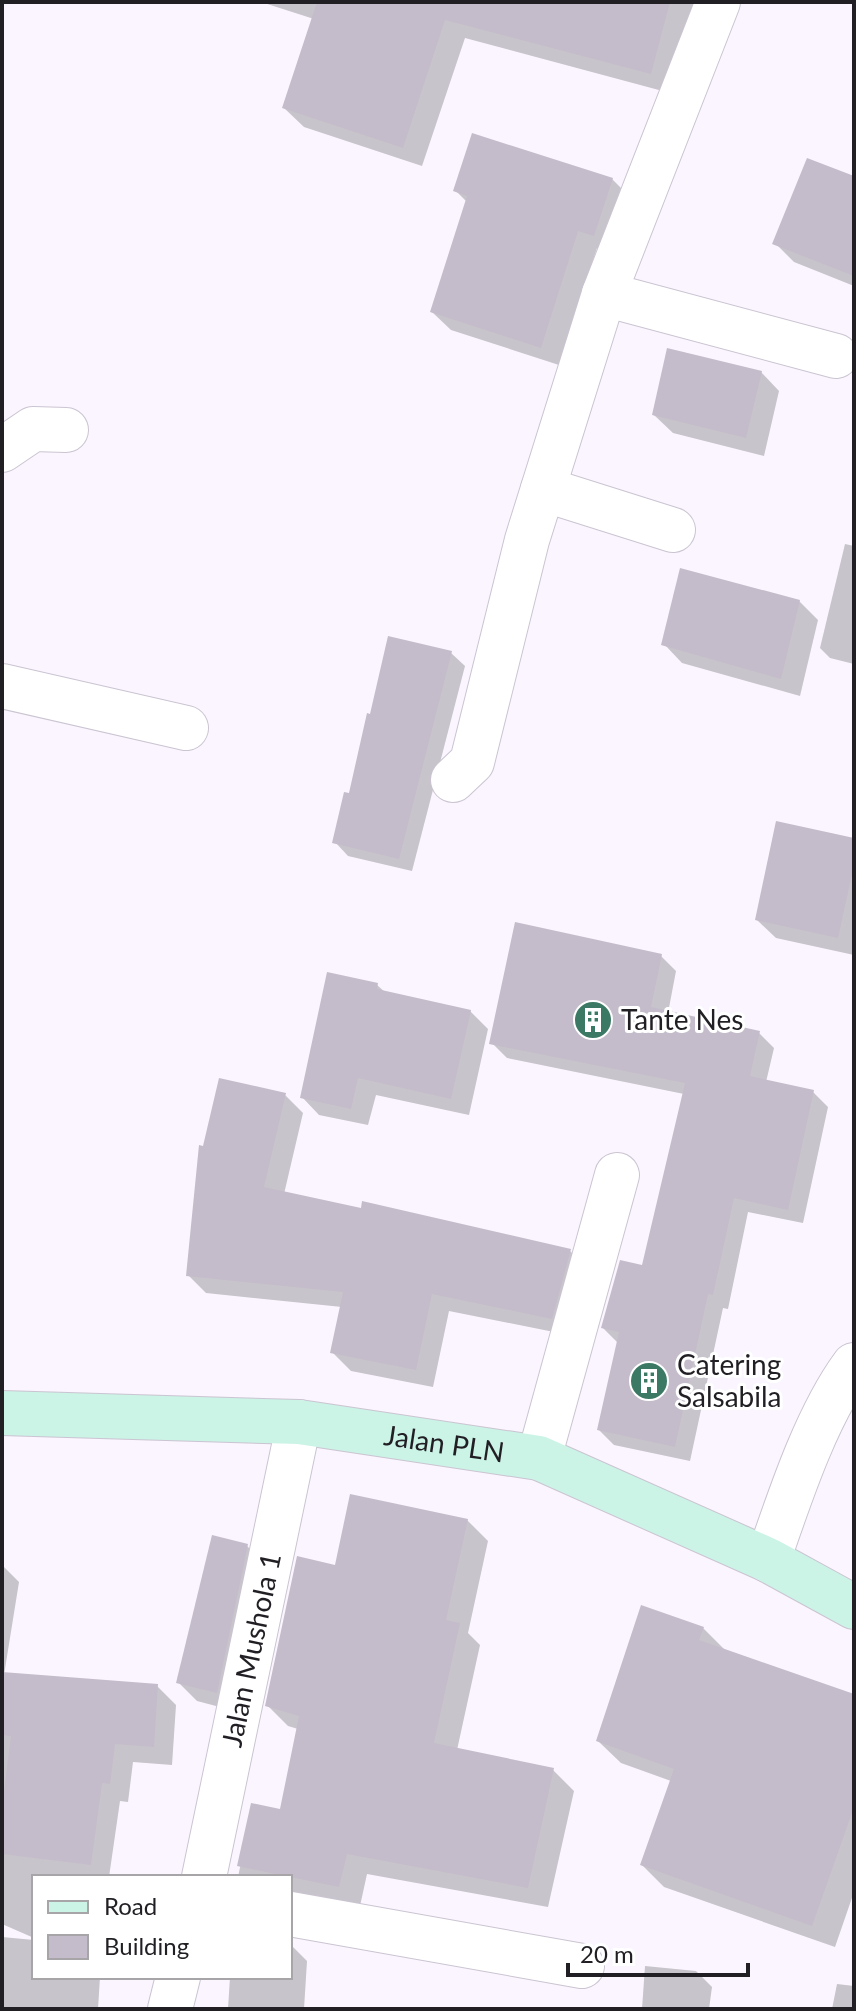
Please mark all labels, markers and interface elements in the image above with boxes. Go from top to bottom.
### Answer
building icon: Tante Nes [572,999,614,1041]
place label: Tante Nes [621,1002,743,1036]
place label: Catering Salsabila [677,1347,781,1413]
building icon: Catering Salsabila [628,1360,670,1402]
street label: Jalan PLN [382,1417,507,1469]
street label: Jalan Mushola 1 [214,1550,287,1750]
legend [32,1875,292,1979]
text: Road [104,1891,157,1920]
scale bar [568,1927,748,1977]
text: Building [104,1931,189,1960]
text: 20 m [580,1939,634,1968]

